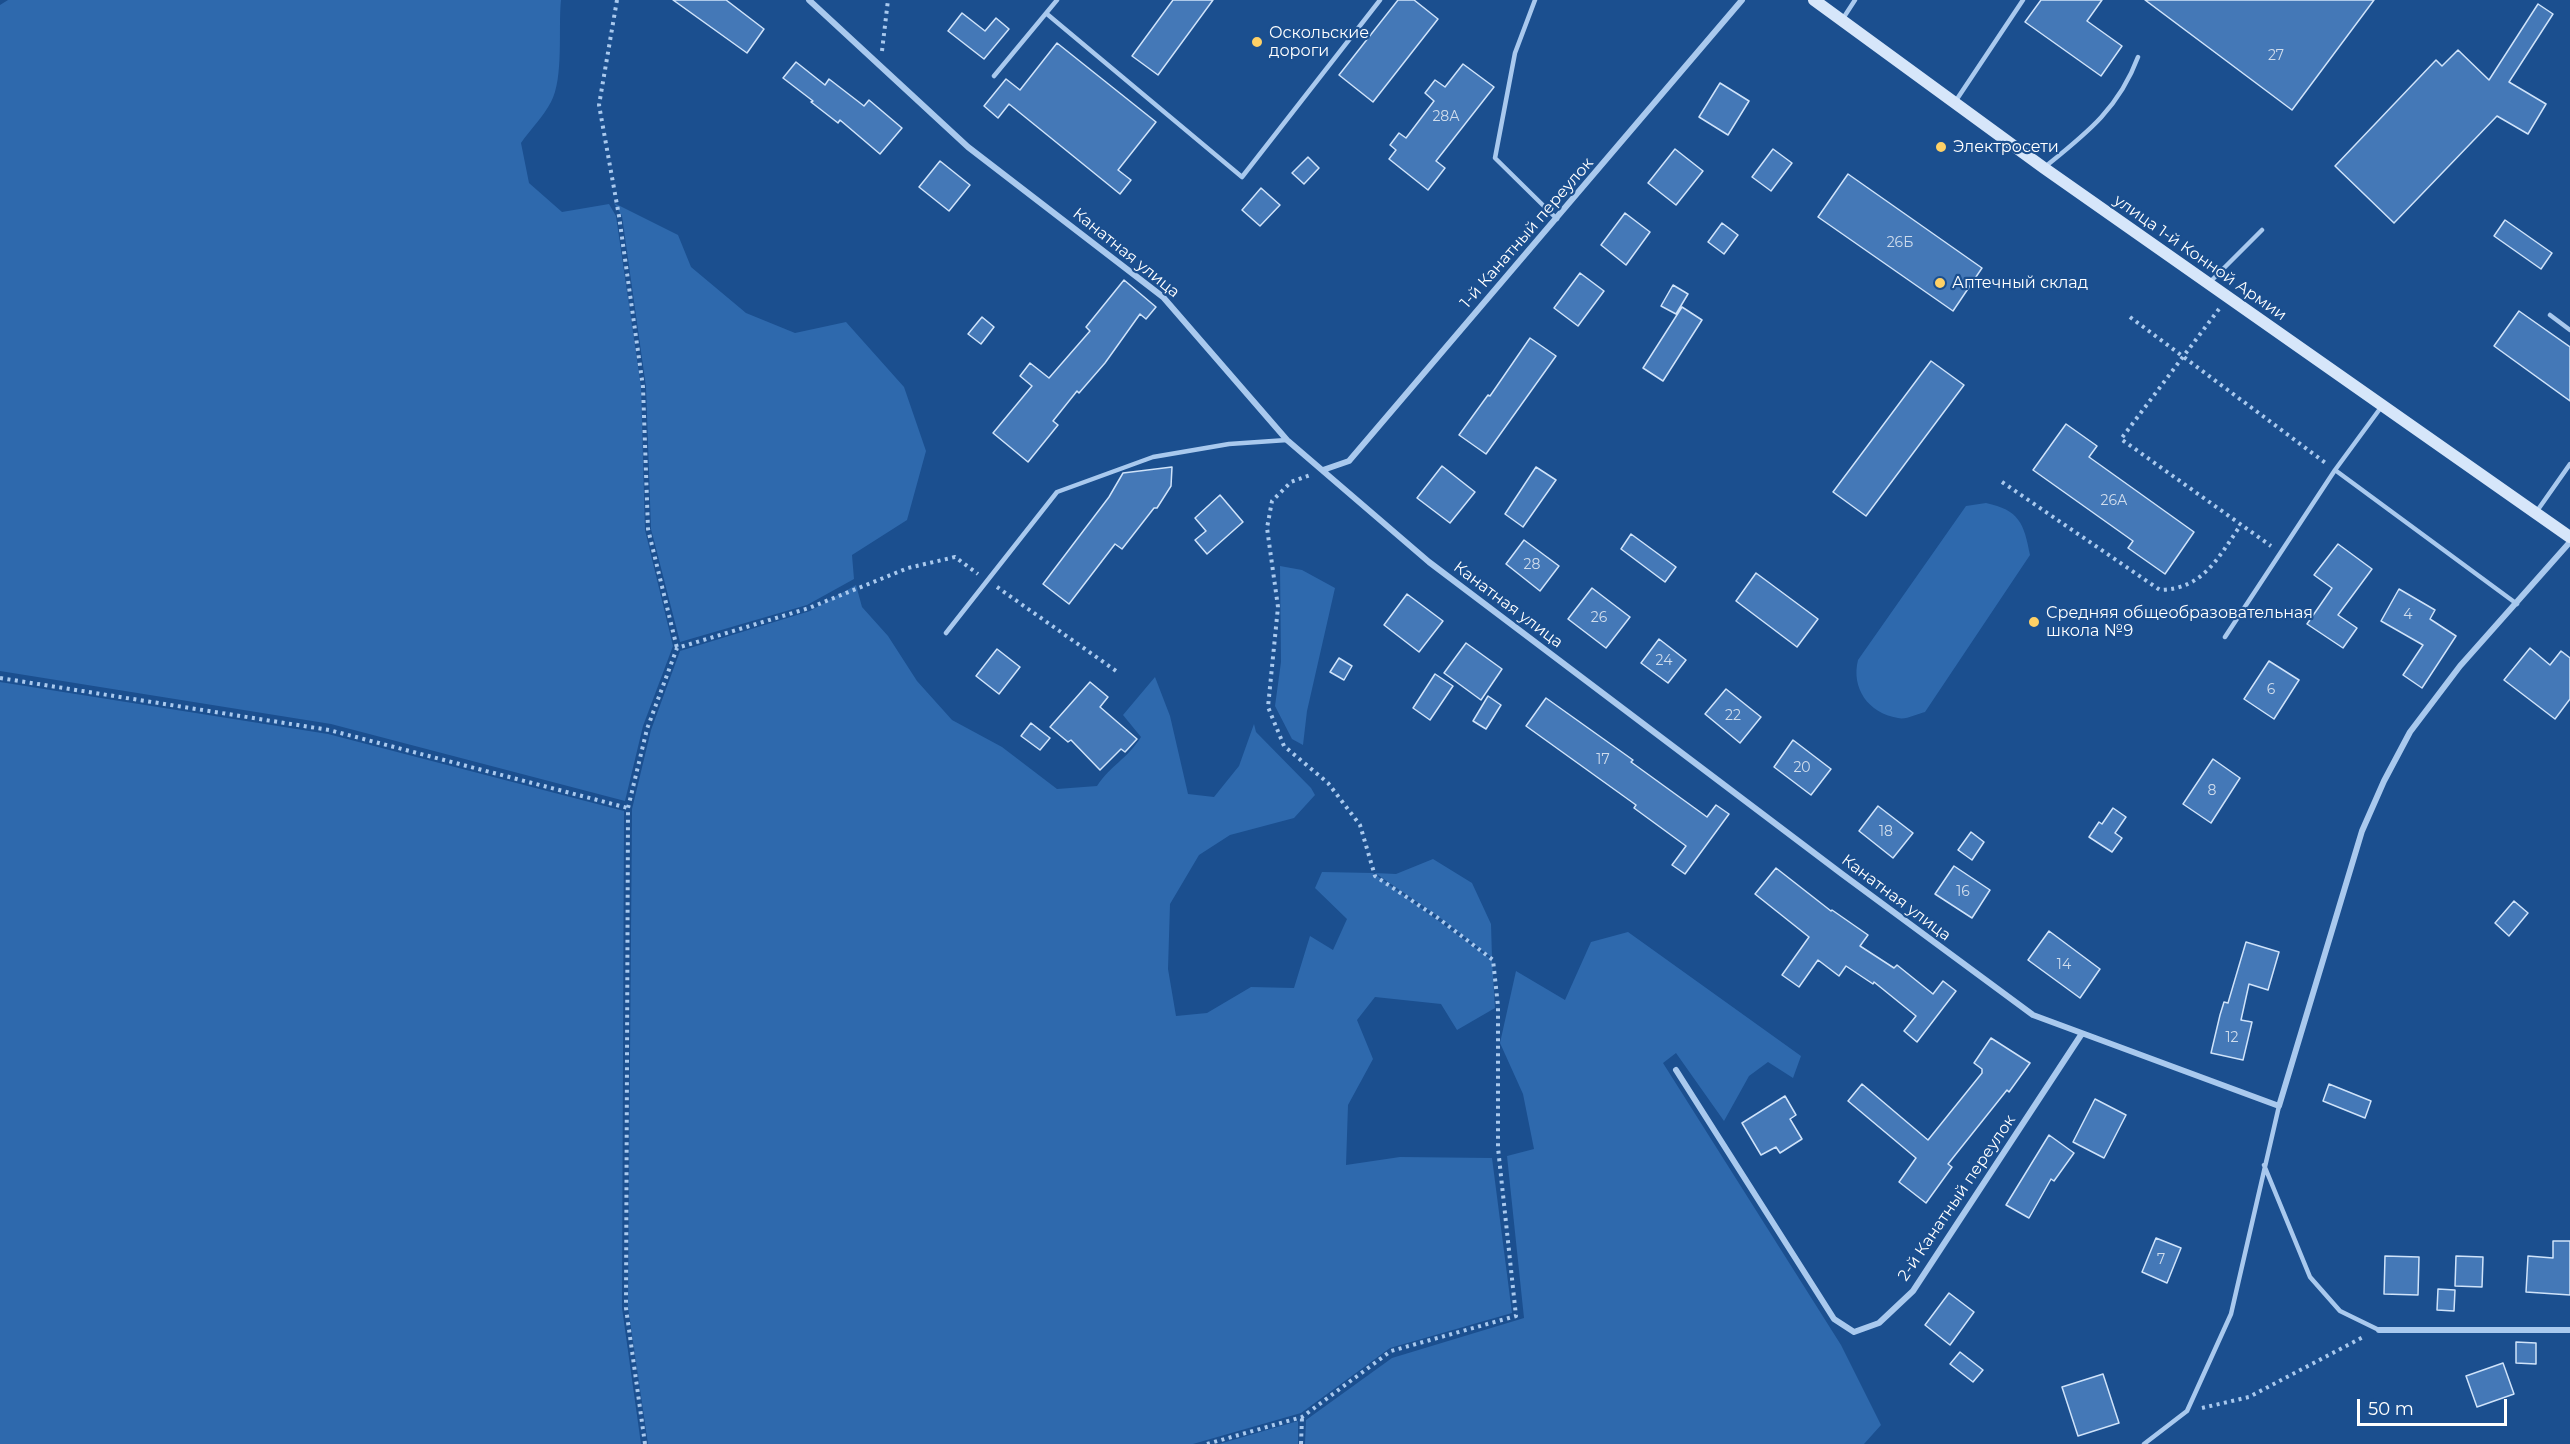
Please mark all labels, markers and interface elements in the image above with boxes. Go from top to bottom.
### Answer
place label: Оскольские дороги [1269,23,1369,61]
marker: Оскольские дороги [1250,35,1264,49]
house number: 27 [2268,48,2284,64]
house number: 28А [1432,109,1460,125]
place label: Электросети [1953,137,2059,157]
marker: Электросети [1934,140,1948,154]
street label: 1-й Канатный переулок [1456,154,1598,312]
street label: улица 1-й Конной Армии [2110,191,2290,325]
street label: Канатная улица [1069,204,1183,302]
house number: 26Б [1887,235,1913,251]
place label: Аптечный склад [1952,273,2088,293]
marker: Аптечный склад [1933,276,1947,290]
house number: 26А [2101,493,2127,509]
house number: 28 [1524,557,1540,573]
street label: Канатная улица [1450,558,1566,652]
place label: Средняя общеобразовательная школа №9 [2046,603,2313,641]
house number: 4 [2403,607,2413,623]
house number: 26 [1591,610,1607,626]
marker: Средняя общеобразовательная школа №9 [2027,615,2041,629]
house number: 24 [1656,653,1672,669]
house number: 6 [2267,682,2275,698]
house number: 22 [1725,708,1741,724]
house number: 17 [1596,752,1610,768]
house number: 20 [1793,760,1811,776]
house number: 8 [2208,783,2216,799]
house number: 18 [1879,824,1893,840]
street label: Канатная улица [1838,851,1954,945]
house number: 16 [1956,884,1970,900]
house number: 14 [2057,957,2071,973]
house number: 12 [2225,1030,2239,1046]
street label: 2-й Канатный переулок [1894,1111,2020,1285]
house number: 7 [2157,1252,2165,1268]
scale bar [2360,1387,2510,1425]
text: 50 m [2368,1398,2414,1420]

